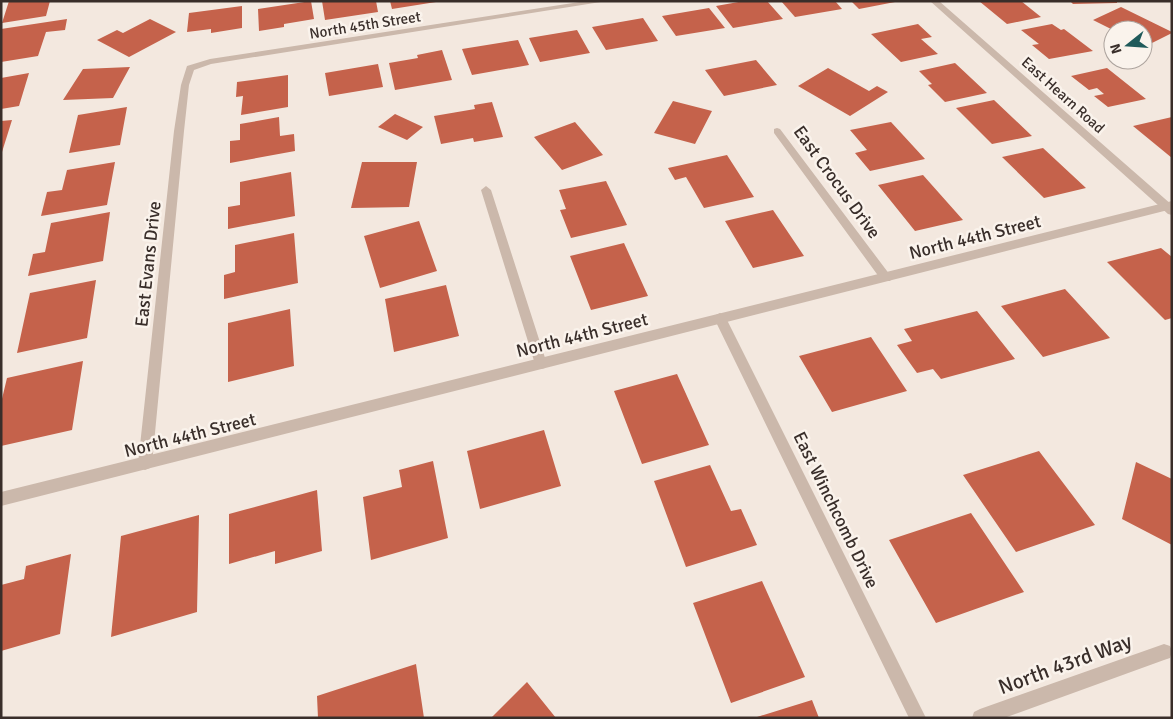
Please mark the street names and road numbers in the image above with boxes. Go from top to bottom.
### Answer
street label: North 45th Street [308,7,422,43]
street label: East Hearn Road [1018,53,1108,137]
street label: East Crocus Drive [789,121,885,243]
street label: East Evans Drive [130,200,166,328]
street label: North 44th Street [907,210,1043,264]
street label: North 44th Street [514,308,650,362]
street label: North 44th Street [122,408,258,462]
street label: East Winchcomb Drive [789,428,883,592]
street label: North 43rd Way [995,628,1135,700]

